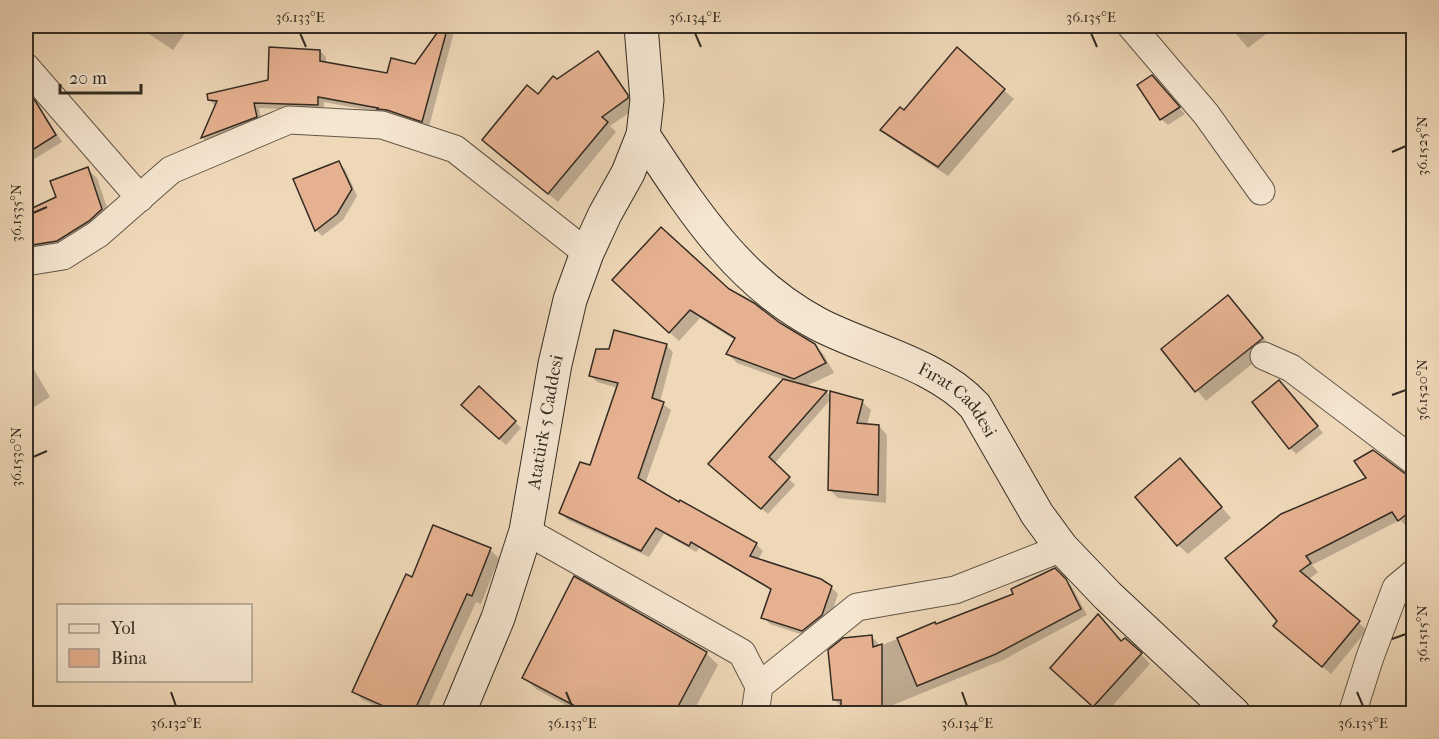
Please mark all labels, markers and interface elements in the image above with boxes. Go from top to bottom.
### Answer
text: 36.133°E [275,8,325,26]
text: 36.134°E [669,8,721,26]
text: 36.135°E [1066,8,1116,26]
scale bar [60,57,141,95]
text: 20 m [69,68,107,89]
text: 36.1525°N [1413,115,1431,176]
text: 36.1535°N [7,183,25,242]
street label: Atatürk 5 Caddesi [523,352,567,492]
street label: Fırat Caddesi [915,358,1001,441]
text: 36.1520°N [1413,358,1431,421]
text: 36.1530°N [7,426,25,487]
legend [57,604,252,682]
text: 36.1515°N [1413,605,1431,663]
text: Yol [110,618,136,639]
text: Bina [111,648,147,669]
text: 36.132°E [150,714,202,732]
text: 36.133°E [547,714,597,732]
text: 36.134°E [941,714,993,732]
text: 36.135°E [1338,714,1388,732]

